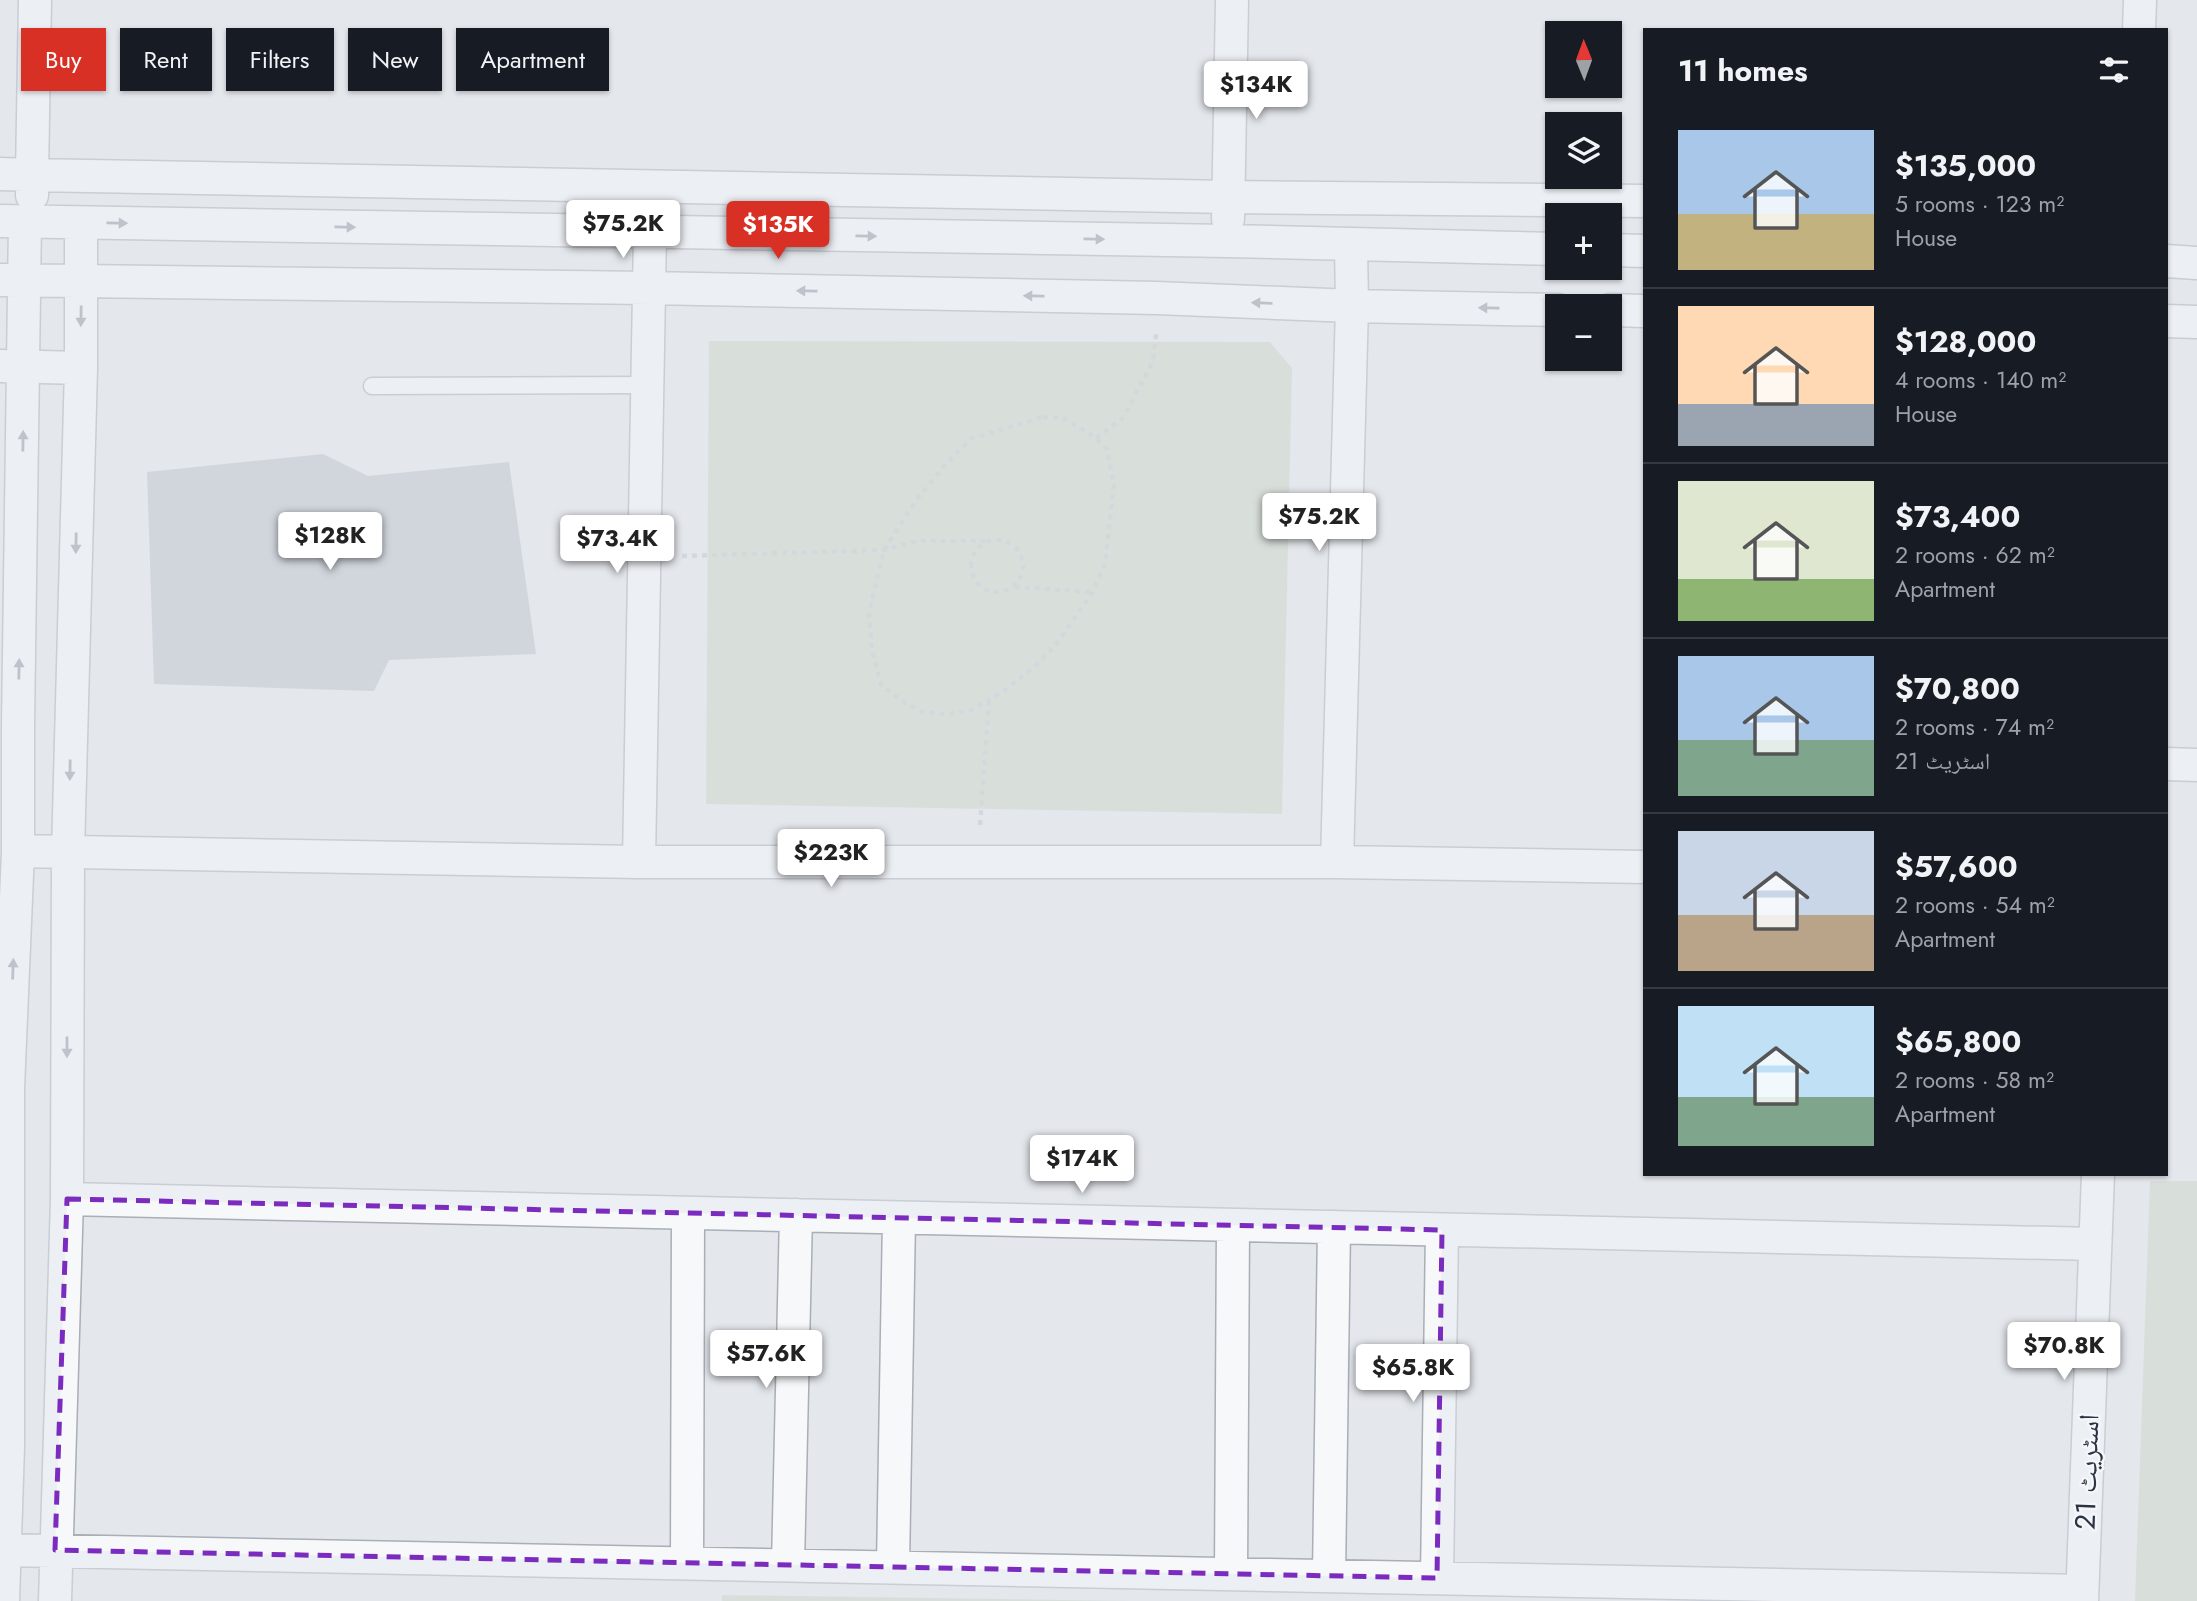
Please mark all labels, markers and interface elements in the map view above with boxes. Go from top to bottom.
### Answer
north arrow [1545,21,1622,98]
map controls [1545,21,1622,371]
chip: Buy [21,28,106,91]
chip: Rent [120,28,212,91]
chip: Filters [226,28,334,91]
chip: New [348,28,442,91]
chip: Apartment [456,28,609,91]
text: 11 homes [1678,49,1808,92]
icon: filters [2095,51,2133,89]
pin: $134K [1207,61,1305,121]
text: $134K [1220,67,1292,101]
button: layers [1545,112,1622,189]
text: $135,000 [1895,144,2036,187]
icon: home [1734,158,1818,242]
text: 5 rooms · 123 m² [1895,187,2064,221]
pin: $75.2K [566,201,680,260]
pin: $135K [729,202,827,261]
button: + [1545,203,1622,280]
text: $75.2K [582,206,664,240]
text: $135K [742,207,814,241]
one-way arrow [106,218,128,229]
text: House [1895,221,1957,255]
one-way arrow [334,222,356,233]
one-way arrow [855,230,877,242]
one-way arrow [1083,234,1105,245]
one-way arrow [796,285,818,297]
one-way arrow [1023,290,1045,302]
button: − [1545,294,1622,371]
one-way arrow [1251,297,1273,308]
one-way arrow [1478,303,1500,314]
one-way arrow [75,305,87,327]
text: $128,000 [1895,320,2036,363]
icon: home [1734,334,1818,418]
text: 4 rooms · 140 m² [1895,363,2066,397]
text: House [1895,397,1957,431]
one-way arrow [17,430,29,452]
pin: $75.2K [1262,494,1376,553]
text: $73,400 [1895,495,2020,538]
text: $75.2K [1278,499,1360,533]
icon: home [1734,509,1818,593]
pin: $128K [281,512,379,572]
pin: $73.4K [560,516,674,575]
text: $128K [294,518,366,552]
text: $73.4K [576,521,658,555]
one-way arrow [70,532,82,554]
text: 2 rooms · 62 m² [1895,538,2055,572]
text: Apartment [1895,572,1995,606]
one-way arrow [13,657,25,679]
text: $70,800 [1895,667,2020,710]
icon: home [1734,684,1818,768]
text: 2 rooms · 74 m² [1895,710,2054,744]
text: اسٹریٹ 21 [1895,744,1990,778]
one-way arrow [64,760,76,782]
pin: $223K [782,830,880,889]
text: $223K [794,835,868,869]
text: $57,600 [1895,845,2018,888]
icon: home [1734,859,1818,943]
text: 2 rooms · 54 m² [1895,888,2055,922]
text: Apartment [1895,922,1995,956]
one-way arrow [8,958,19,980]
text: $65,800 [1895,1020,2021,1063]
icon: home [1734,1034,1818,1118]
one-way arrow [61,1036,73,1058]
text: 2 rooms · 58 m² [1895,1063,2054,1097]
text: Apartment [1895,1097,1995,1131]
pin: $174K [1033,1136,1131,1195]
text: $174K [1046,1141,1118,1175]
pin: $70.8K [2007,1322,2121,1382]
text: $70.8K [2023,1328,2105,1362]
pin: $57.6K [709,1330,823,1390]
text: $57.6K [726,1336,806,1370]
pin: $65.8K [1356,1344,1470,1404]
text: $65.8K [1372,1350,1454,1384]
street label: اسٹریٹ 21 [2064,1413,2110,1531]

